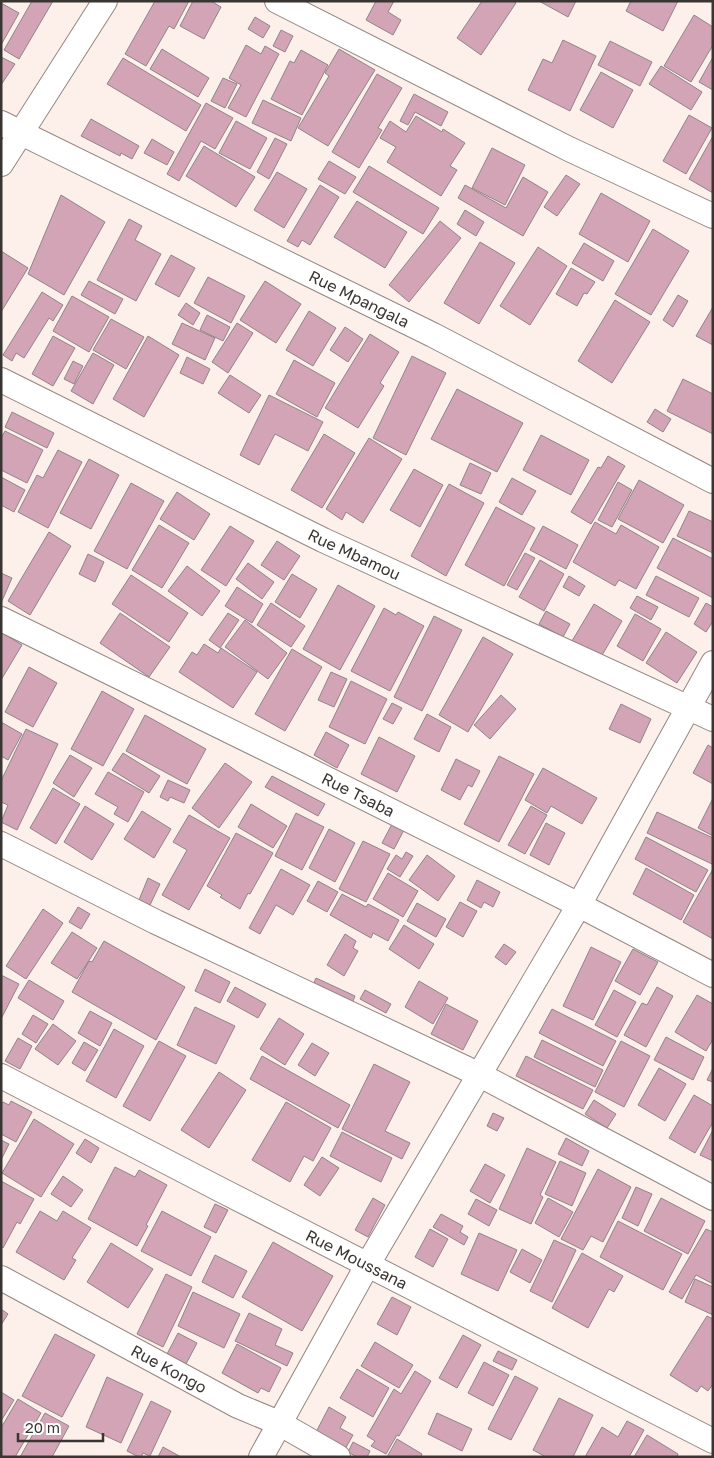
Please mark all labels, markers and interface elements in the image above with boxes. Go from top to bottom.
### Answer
street label: Rue Mpangala [306,266,413,332]
street label: Rue Mbamou [305,524,404,584]
street label: Rue Tsaba [318,768,398,821]
street label: Rue Moussana [302,1225,411,1293]
street label: Rue Kongo [128,1340,210,1397]
scale bar [18,1410,102,1442]
text: 20 m [25,1418,60,1436]

